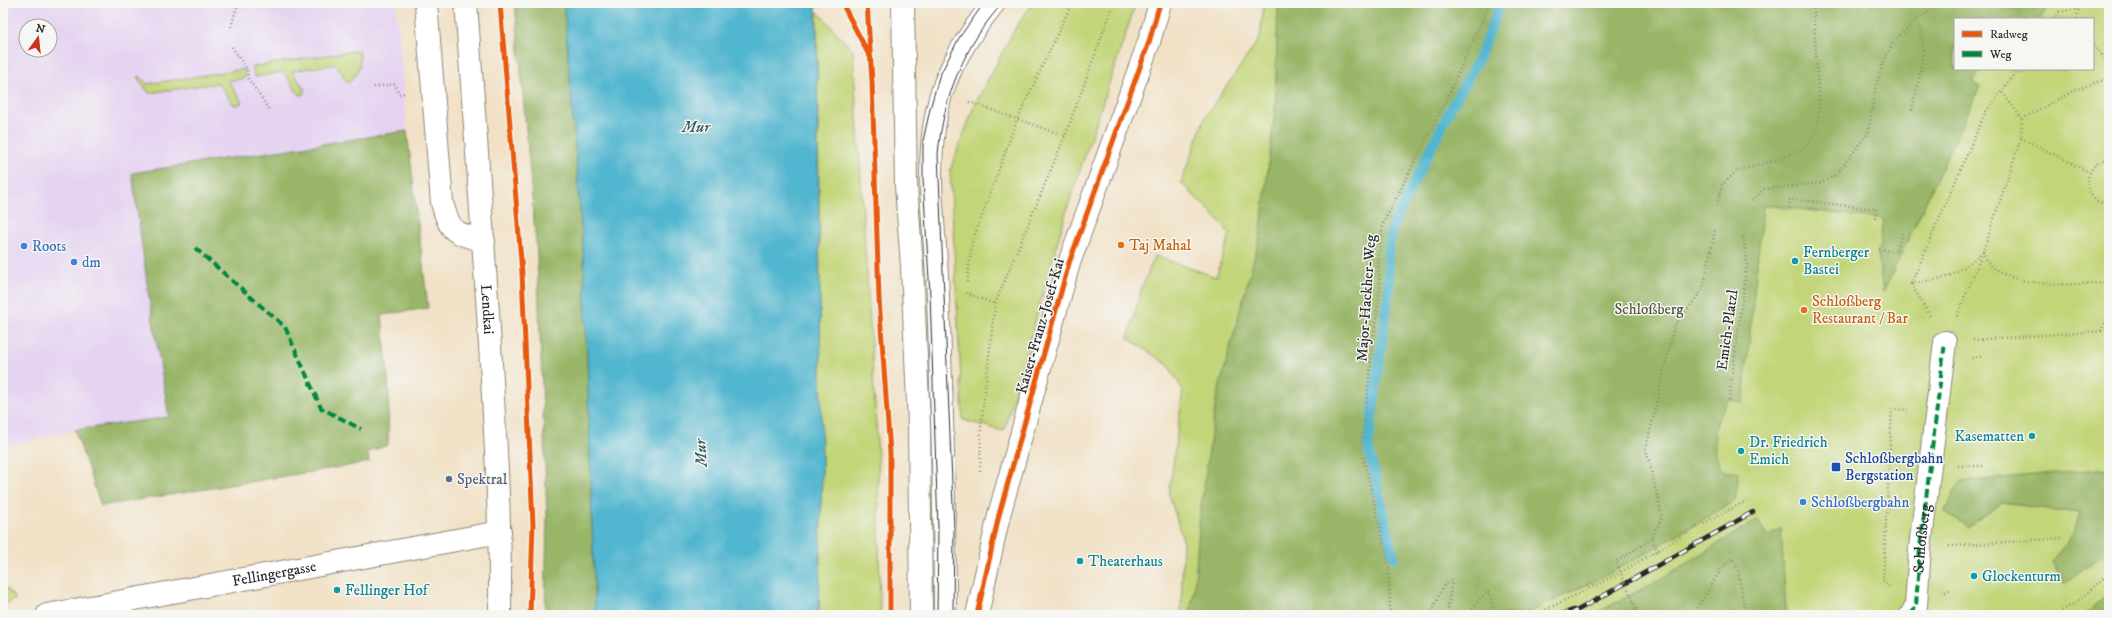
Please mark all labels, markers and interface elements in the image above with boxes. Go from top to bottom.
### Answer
north arrow [18,18,58,58]
legend [1954,18,2094,70]
text: N [34,21,47,37]
text: Radweg [1990,27,2028,42]
text: Weg [1989,47,2011,62]
water label: Mur [681,117,711,137]
street label: Major-Hackher-Weg [1353,233,1380,362]
place label: Taj Mahal [1129,236,1192,255]
place label: Roots [32,237,66,256]
marker: Taj Mahal [1116,240,1126,250]
marker: Roots [19,241,29,251]
place label: Fernberger Bastei [1803,243,1870,279]
place label: dm [82,253,101,272]
street label: Kaiser-Franz-Josef-Kai [1012,256,1069,396]
marker: Fernberger Bastei [1790,256,1800,266]
marker: dm [69,257,79,267]
street label: Lendkai [476,284,498,335]
street label: Emich-Platzl [1712,288,1743,372]
place label: Schloßberg Restaurant / Bar [1812,292,1908,328]
park label: Schloßberg [1614,300,1684,319]
marker: Schloßberg Restaurant / Bar [1799,305,1809,315]
place label: Kasematten [1955,427,2024,446]
marker: Kasematten [2027,431,2037,441]
place label: Dr. Friedrich Emich [1749,433,1828,469]
water label: Mur [690,437,712,468]
marker: Dr. Friedrich Emich [1736,446,1746,456]
place label: Schloßbergbahn Bergstation [1845,449,1943,485]
marker: Schloßbergbahn Bergstation [1830,461,1842,473]
place label: Spektral [457,470,508,489]
marker: Spektral [444,474,454,484]
place label: Schloßbergbahn [1811,493,1909,512]
marker: Schloßbergbahn [1798,497,1808,507]
street label: Schloßberg [1909,502,1935,574]
place label: Theaterhaus [1088,552,1163,571]
marker: Theaterhaus [1075,556,1085,566]
street label: Fellingergasse [231,557,318,591]
place label: Glockenturm [1982,567,2061,586]
marker: Glockenturm [1969,571,1979,581]
place label: Fellinger Hof [345,581,430,600]
marker: Fellinger Hof [332,585,342,595]

